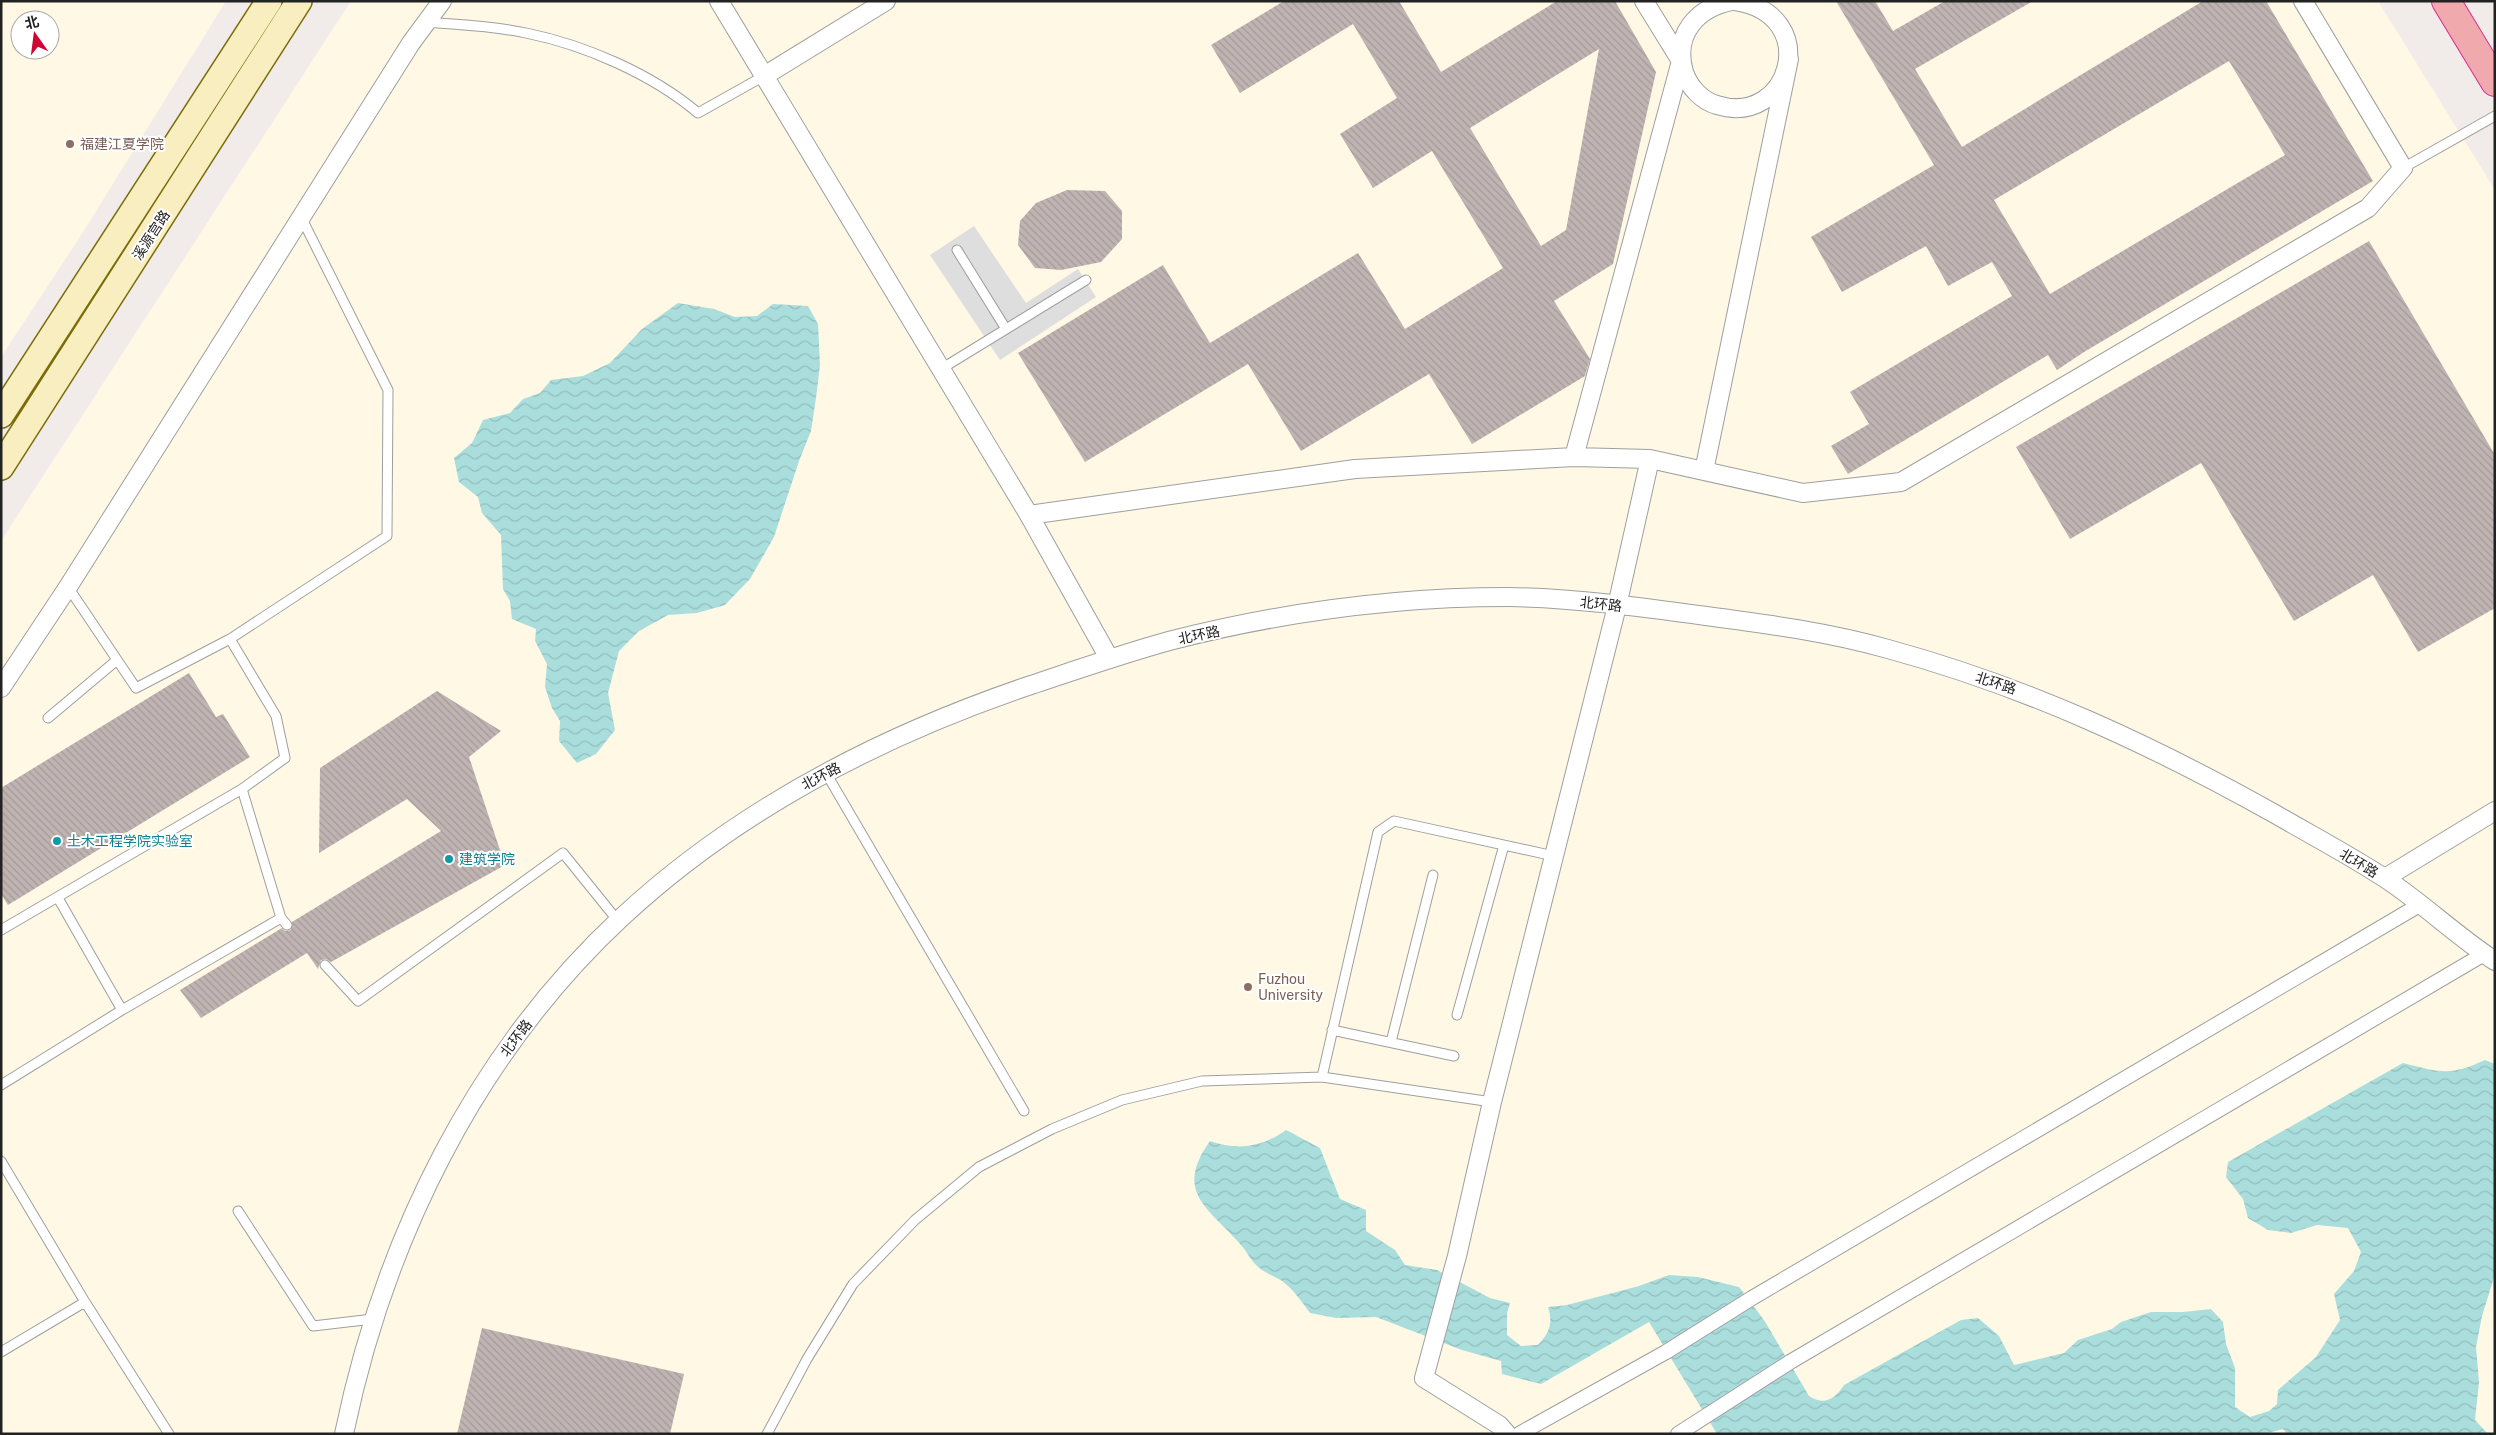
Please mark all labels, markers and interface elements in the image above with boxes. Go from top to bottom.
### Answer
north arrow [10,10,60,60]
text: 北 [23,13,41,32]
place label: 福建江夏学院 [80,136,164,152]
marker: 福建江夏学院 [64,138,76,150]
street label: 溪源宫路 [129,207,173,263]
street label: 北环路 [1579,594,1623,614]
street label: 北环路 [1177,623,1221,647]
street label: 北环路 [1974,669,2018,697]
street label: 北环路 [799,759,843,793]
place label: 土木工程学院实验室 [67,833,193,849]
marker: 土木工程学院实验室 [51,835,63,847]
street label: 北环路 [2337,845,2381,881]
place label: 建筑学院 [459,851,515,867]
marker: 建筑学院 [443,853,455,865]
place label: Fuzhou University [1258,971,1324,1003]
marker: Fuzhou University [1242,981,1254,993]
street label: 北环路 [497,1016,535,1060]

